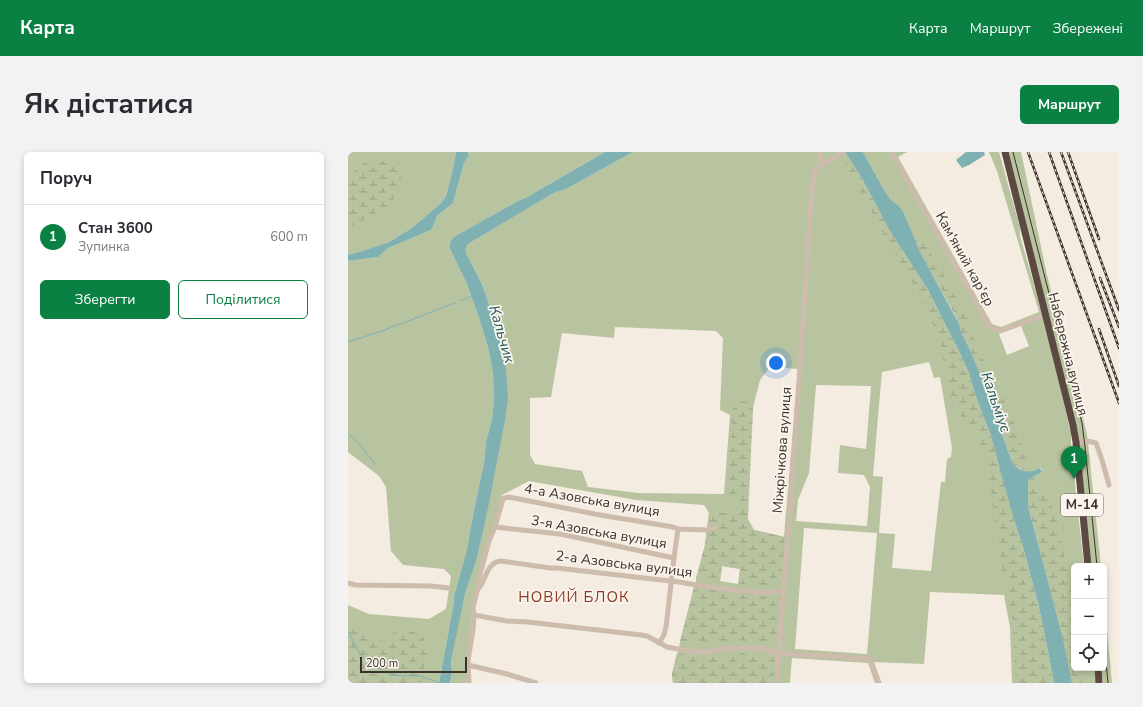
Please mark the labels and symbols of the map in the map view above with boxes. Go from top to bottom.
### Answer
street label: Кам'яний кар'єр [931,208,999,310]
street label: Набережна вулиця [1043,290,1093,418]
water label: Кальчик [484,303,520,366]
your location [766,353,786,373]
water label: Кальміус [976,369,1016,436]
street label: Міжрічкова вулиця [768,386,796,514]
pin: 1 [1061,446,1087,479]
street label: 4-а Азовська вулиця [523,479,661,521]
road number: М-14 [1061,494,1103,516]
street label: 3-я Азовська вулиця [530,511,668,553]
street label: 2-а Азовська вулиця [555,546,693,582]
district label: НОВИЙ БЛОК [518,587,630,607]
scale bar [360,655,467,674]

